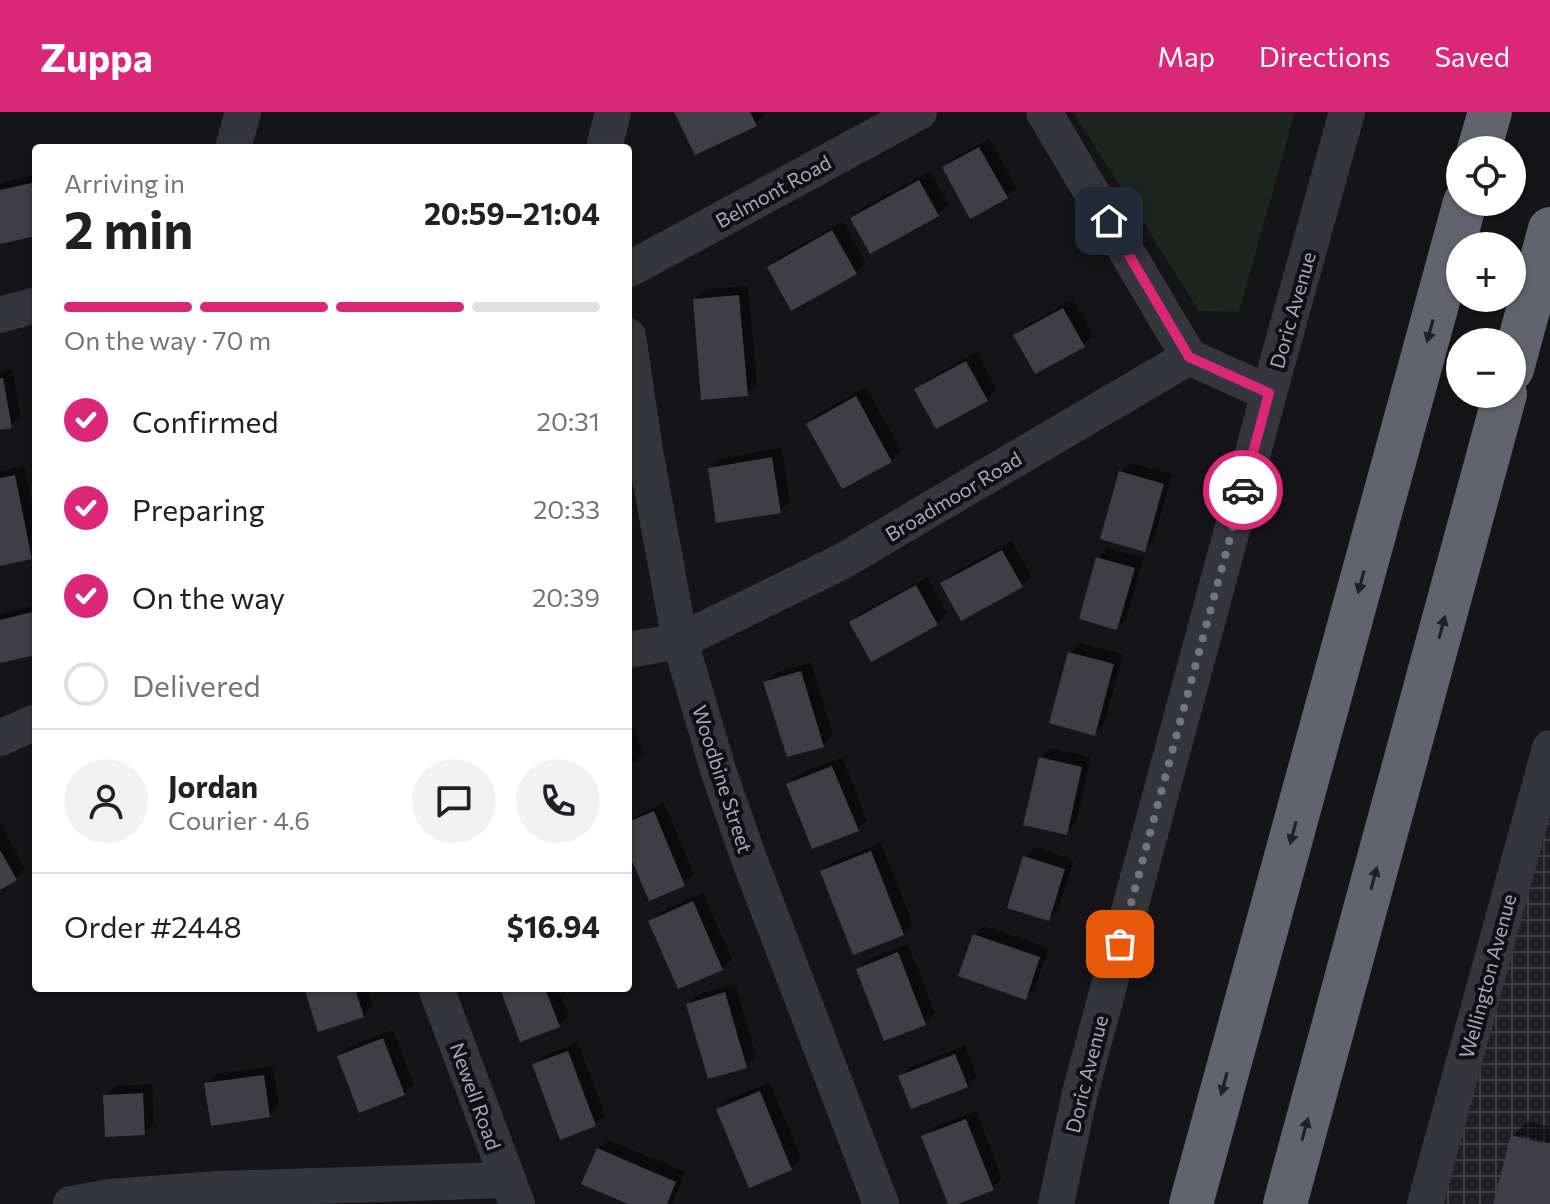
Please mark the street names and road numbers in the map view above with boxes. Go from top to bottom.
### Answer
street label: Belmont Road [711,149,835,233]
street label: Doric Avenue [1264,249,1320,371]
street label: Broadmoor Road [881,446,1025,546]
street label: Woodbine Street [688,702,758,856]
street label: Wellington Avenue [1454,891,1520,1061]
street label: Doric Avenue [1060,1013,1112,1135]
street label: Newell Road [446,1039,506,1153]

